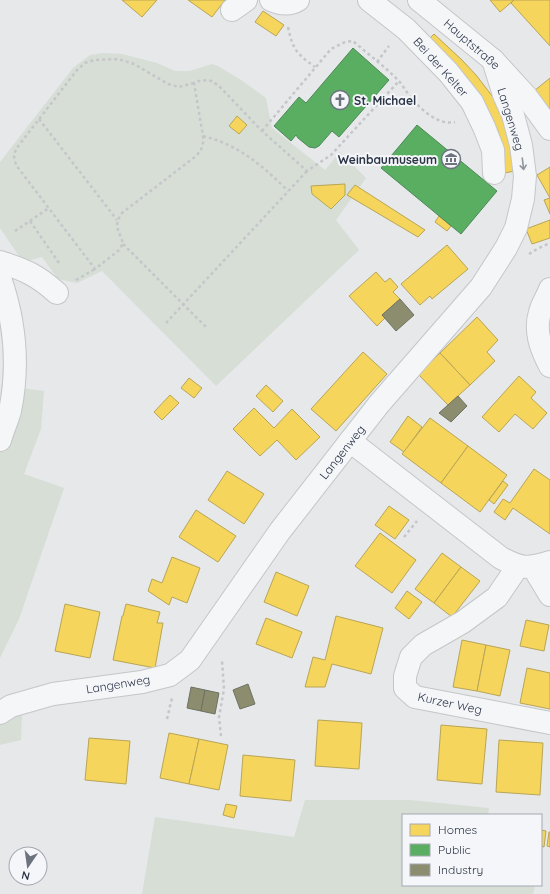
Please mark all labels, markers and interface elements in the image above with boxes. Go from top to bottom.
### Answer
street label: Hauptstraße [441,15,503,73]
street label: Bei der Kelter [410,34,472,100]
street label: Langenweg [494,86,528,152]
church icon: St. Michael [329,89,351,111]
place label: St. Michael [354,93,416,108]
museum icon: Weinbaumuseum [440,148,462,170]
place label: Weinbaumuseum [338,152,437,167]
one-way arrow [520,157,527,170]
street label: Langenweg [316,422,368,482]
street label: Langenweg [85,672,151,696]
street label: Kurzer Weg [416,689,484,717]
legend [402,814,542,886]
text: Homes [438,822,478,837]
text: Public [438,842,471,857]
north arrow [8,846,48,886]
text: Industry [438,862,483,877]
text: N [20,868,31,883]

